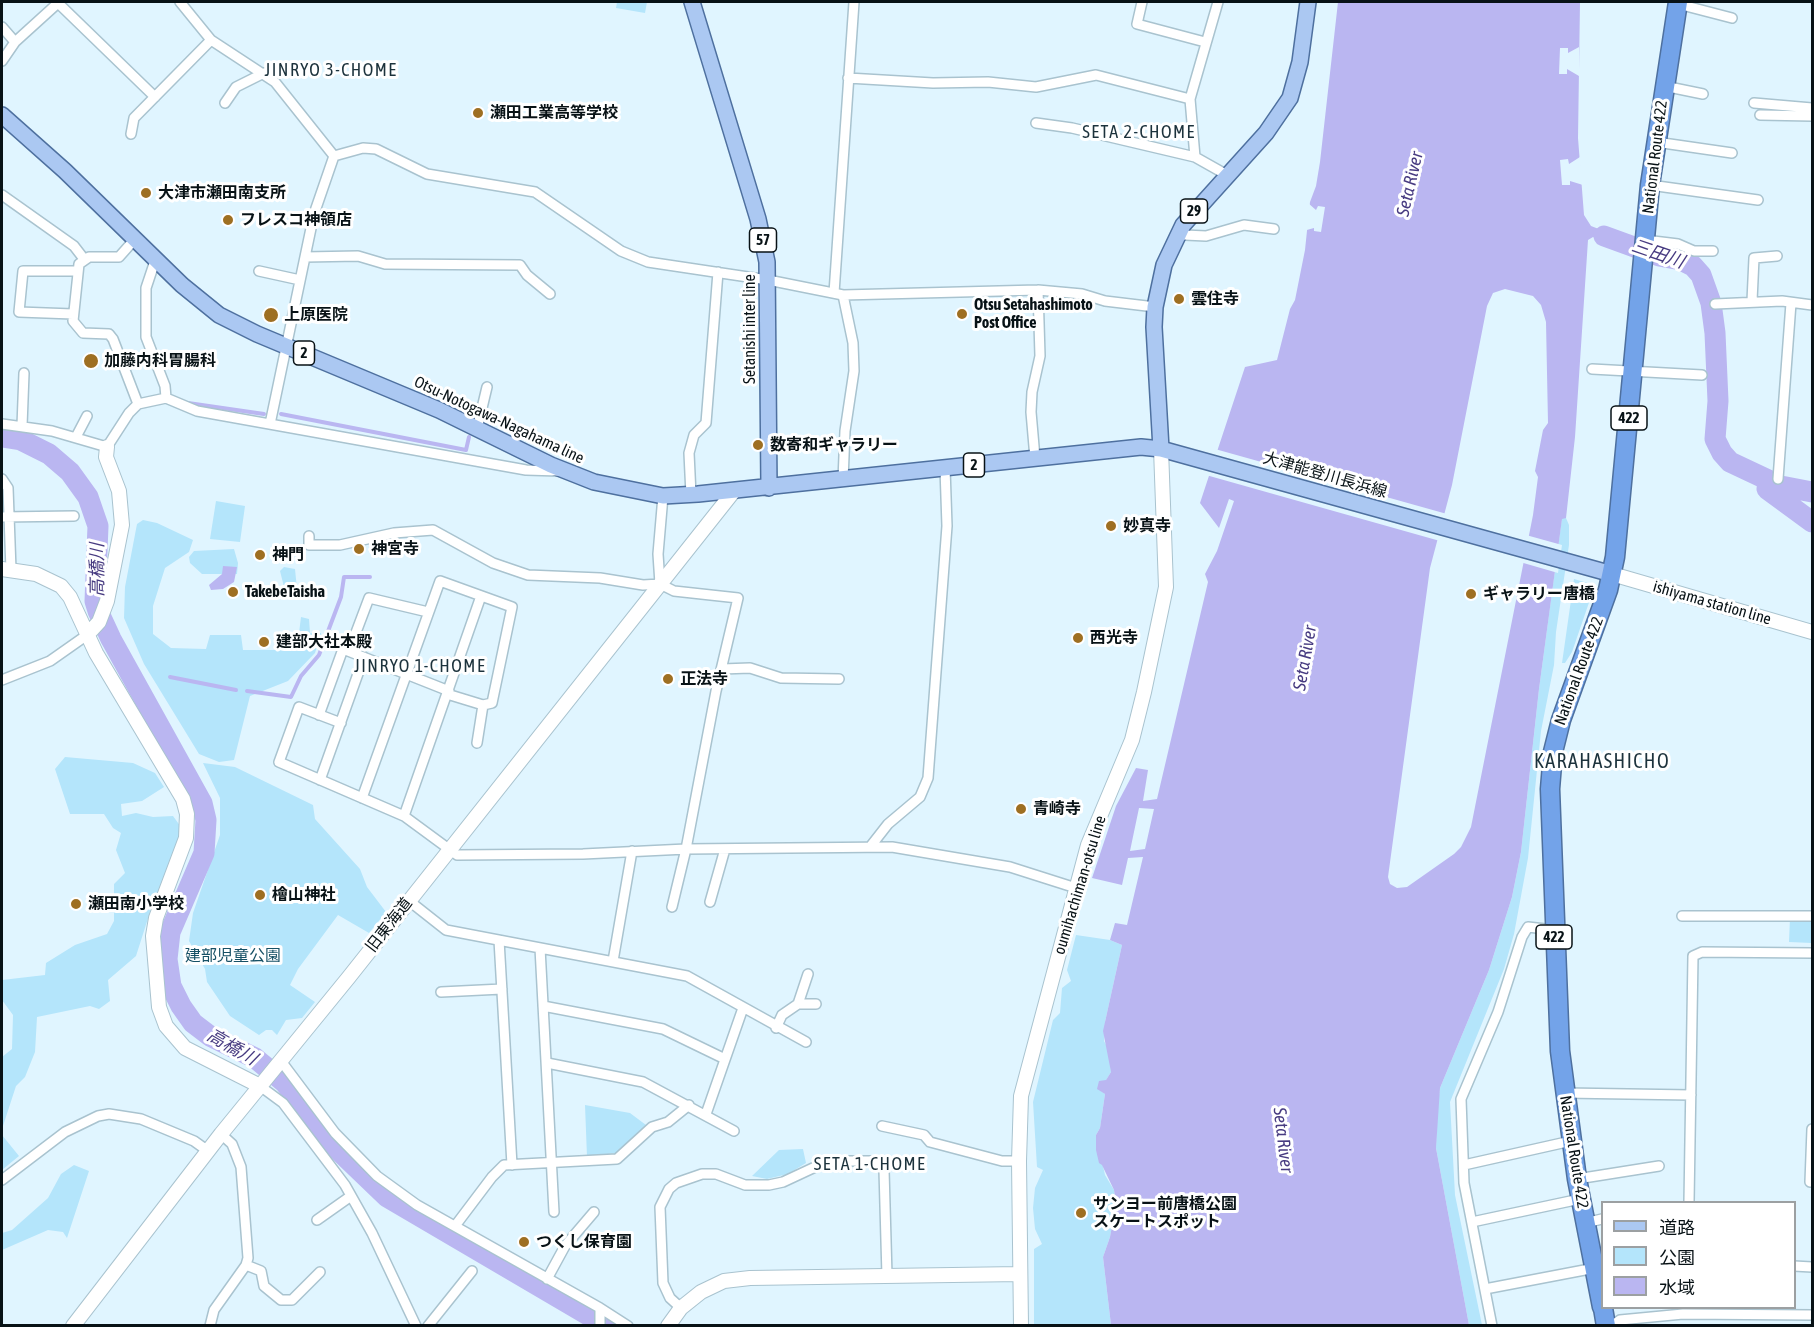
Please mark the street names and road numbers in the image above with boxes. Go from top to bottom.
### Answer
street label: National Route 422 [1639,99,1671,215]
road number: 29 [1180,199,1208,223]
road number: 57 [750,228,777,252]
street label: Setanishi inter line [740,274,760,384]
road number: 2 [294,341,314,365]
street label: Otsu-Notogawa-Nagahama line [411,372,587,468]
road number: 422 [1611,406,1647,430]
street label: 大津能登川長浜線 [1261,448,1389,502]
road number: 2 [964,453,984,477]
street label: ishiyama station line [1651,577,1773,629]
street label: National Route 422 [1550,614,1608,728]
street label: oumihachiman-otsu line [1050,813,1110,957]
street label: 旧東海道 [362,894,416,956]
road number: 422 [1536,925,1572,949]
street label: National Route 422 [1556,1094,1592,1210]

